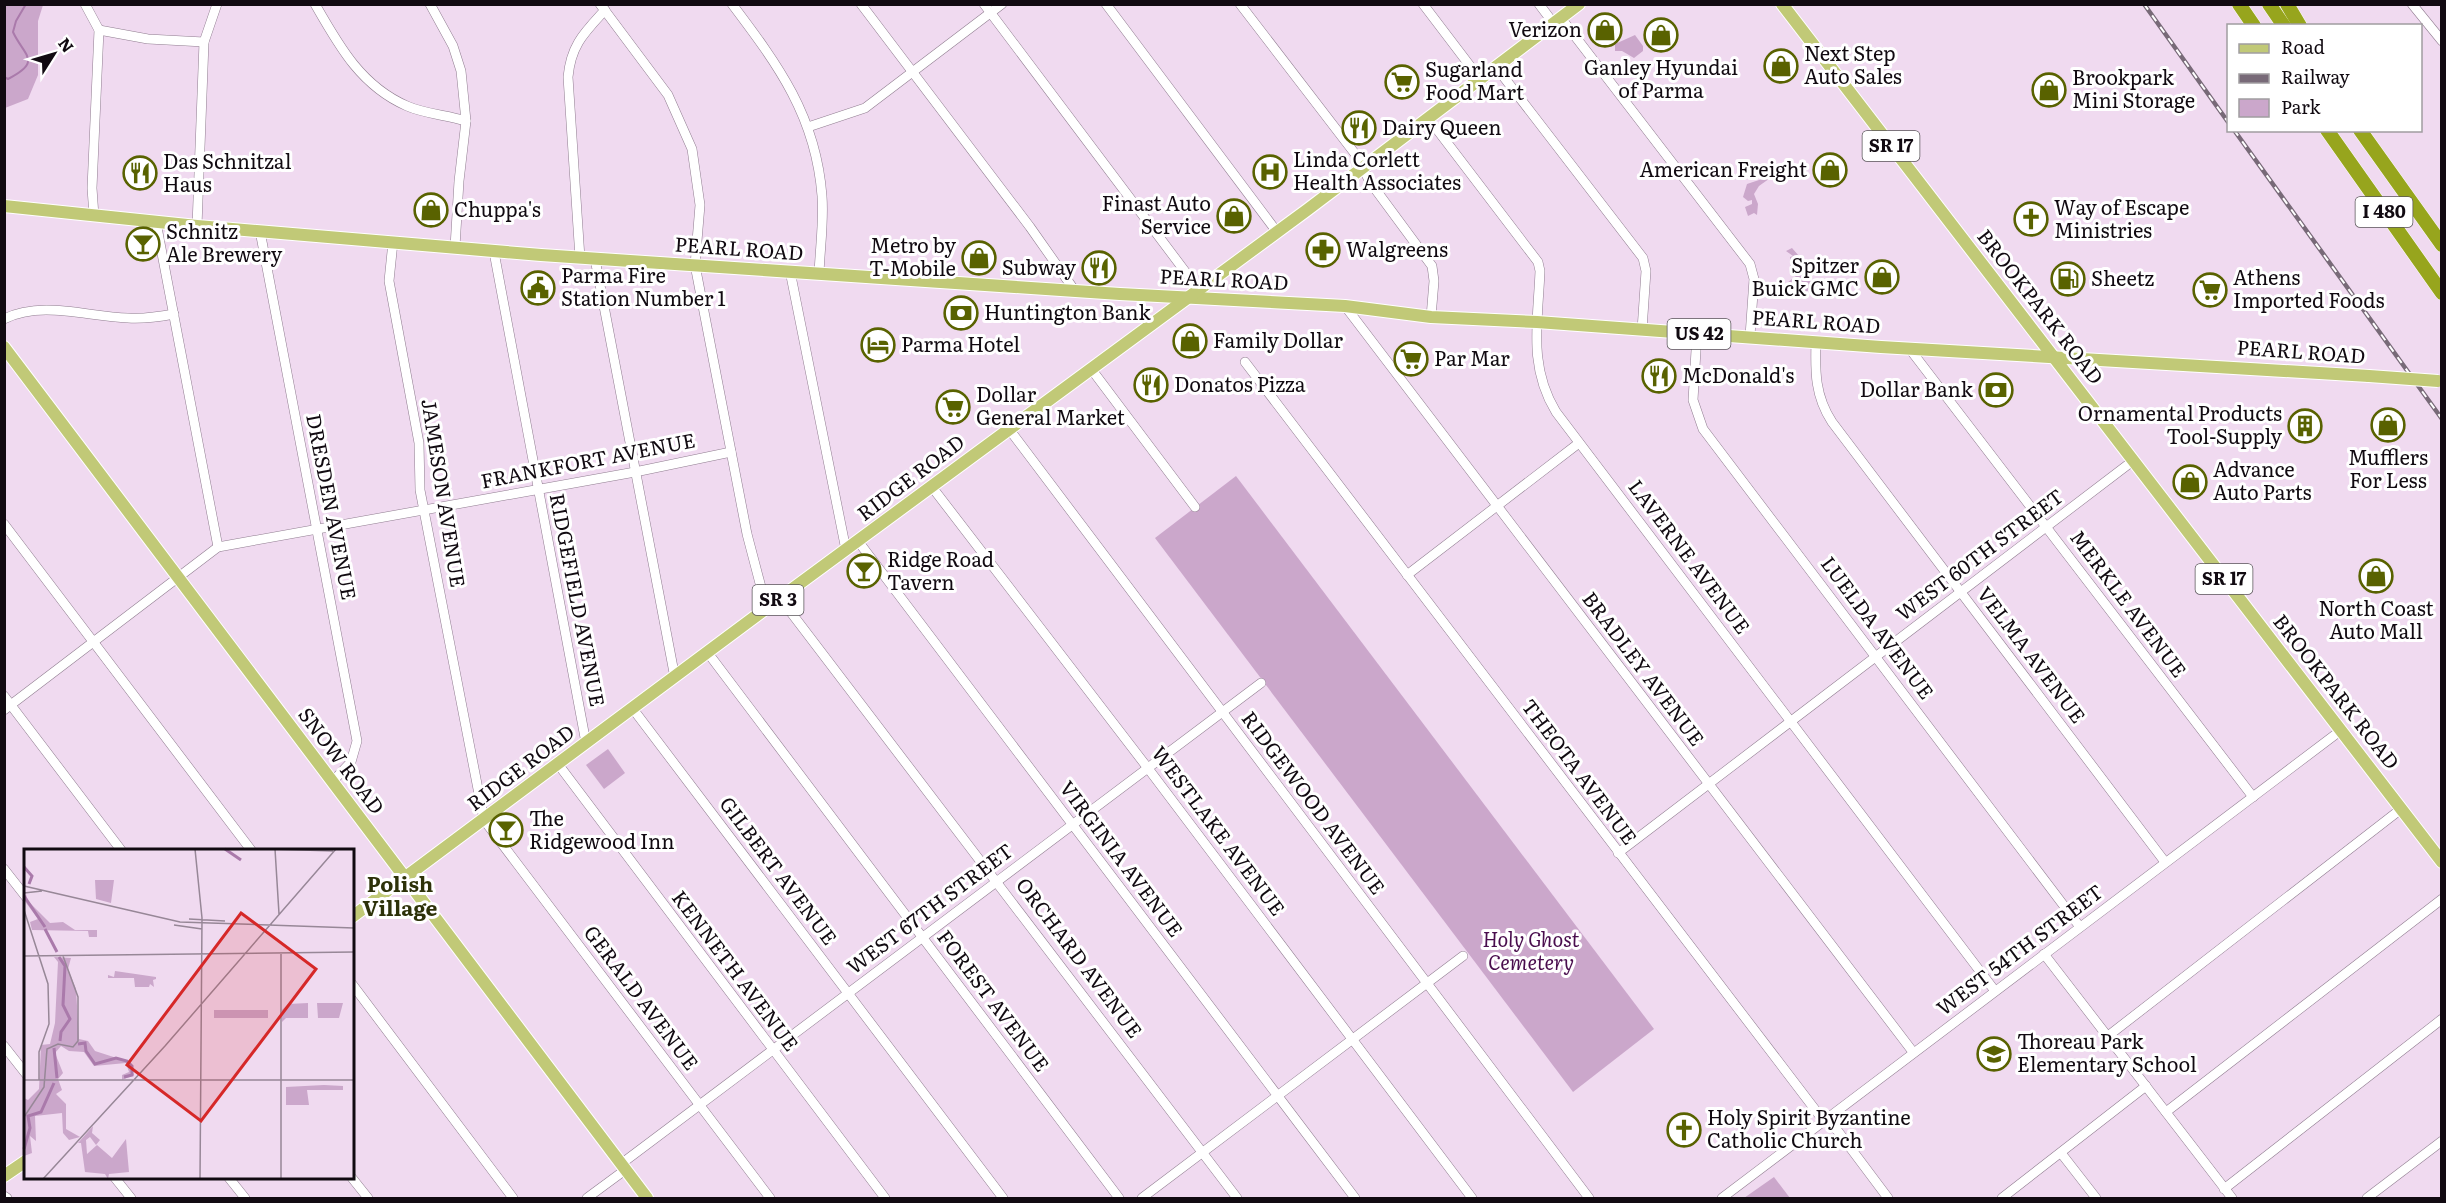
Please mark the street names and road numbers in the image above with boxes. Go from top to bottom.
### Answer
road number: SR 17 [1862,131,1920,161]
road number: I 480 [2356,197,2412,227]
street label: BROOKPARK ROAD [1971,222,2112,390]
street label: PEARL ROAD [674,228,804,266]
street label: PEARL ROAD [1159,260,1289,296]
street label: PEARL ROAD [1751,301,1881,339]
road number: US 42 [1668,319,1730,349]
street label: PEARL ROAD [2236,331,2366,369]
street label: JAMESON AVENUE [415,396,475,589]
street label: DRESDEN AVENUE [300,411,366,602]
street label: FRANKFORT AVENUE [478,424,697,495]
street label: RIDGE ROAD [850,426,970,527]
street label: LAVERNE AVENUE [1623,472,1759,639]
street label: WEST 60TH STREET [1889,480,2069,627]
street label: RIDGEFIELD AVENUE [544,490,614,709]
street label: MERKLE AVENUE [2064,523,2195,683]
street label: LUELDA AVENUE [1815,549,1942,705]
road number: SR 17 [2196,564,2252,594]
street label: VELMA AVENUE [1971,579,2094,728]
street label: BRADLEY AVENUE [1576,584,1713,751]
road number: SR 3 [752,585,804,615]
street label: BROOKPARK ROAD [2267,607,2408,775]
street label: THEOTA AVENUE [1516,691,1646,850]
street label: SNOW ROAD [292,700,393,820]
street label: RIDGEWOOD AVENUE [1236,704,1394,900]
street label: RIDGE ROAD [460,716,580,817]
street label: WESTLAKE AVENUE [1146,739,1294,921]
street label: VIRGINIA AVENUE [1054,773,1192,942]
street label: GILBERT AVENUE [714,789,846,950]
street label: WEST 67TH STREET [839,835,1018,980]
street label: ORCHARD AVENUE [1010,870,1151,1043]
street label: WEST 54TH STREET [1929,876,2109,1021]
street label: KENNETH AVENUE [666,883,807,1057]
street label: GERALD AVENUE [578,918,707,1076]
street label: FOREST AVENUE [931,923,1058,1077]

